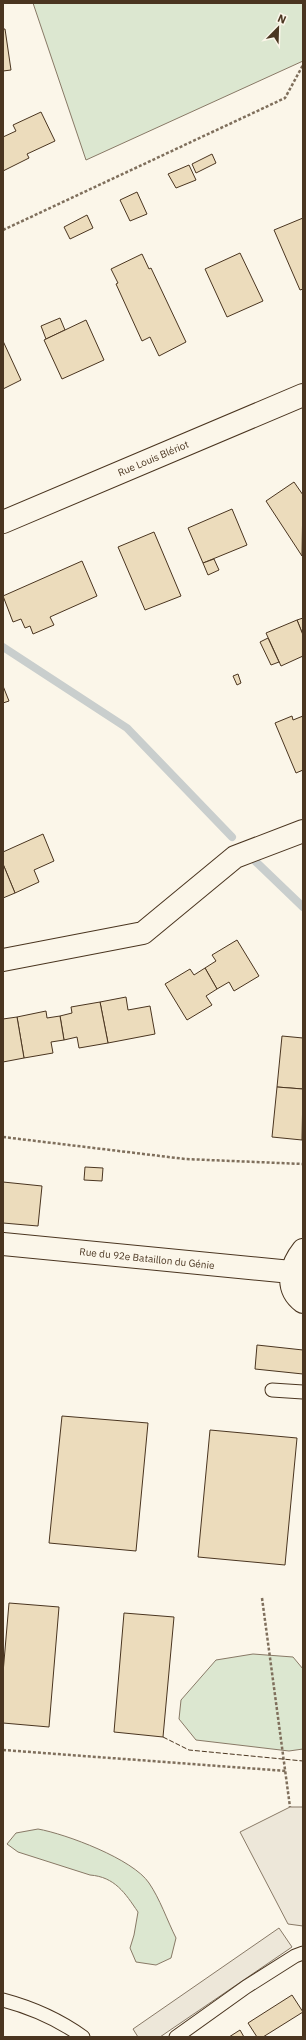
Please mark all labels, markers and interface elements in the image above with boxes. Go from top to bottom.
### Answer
north arrow [258,8,298,48]
text: N [276,11,288,27]
street label: Rue Louis Blériot [116,437,191,479]
street label: Rue du 92e Bataillon du Génie [79,1245,216,1272]

